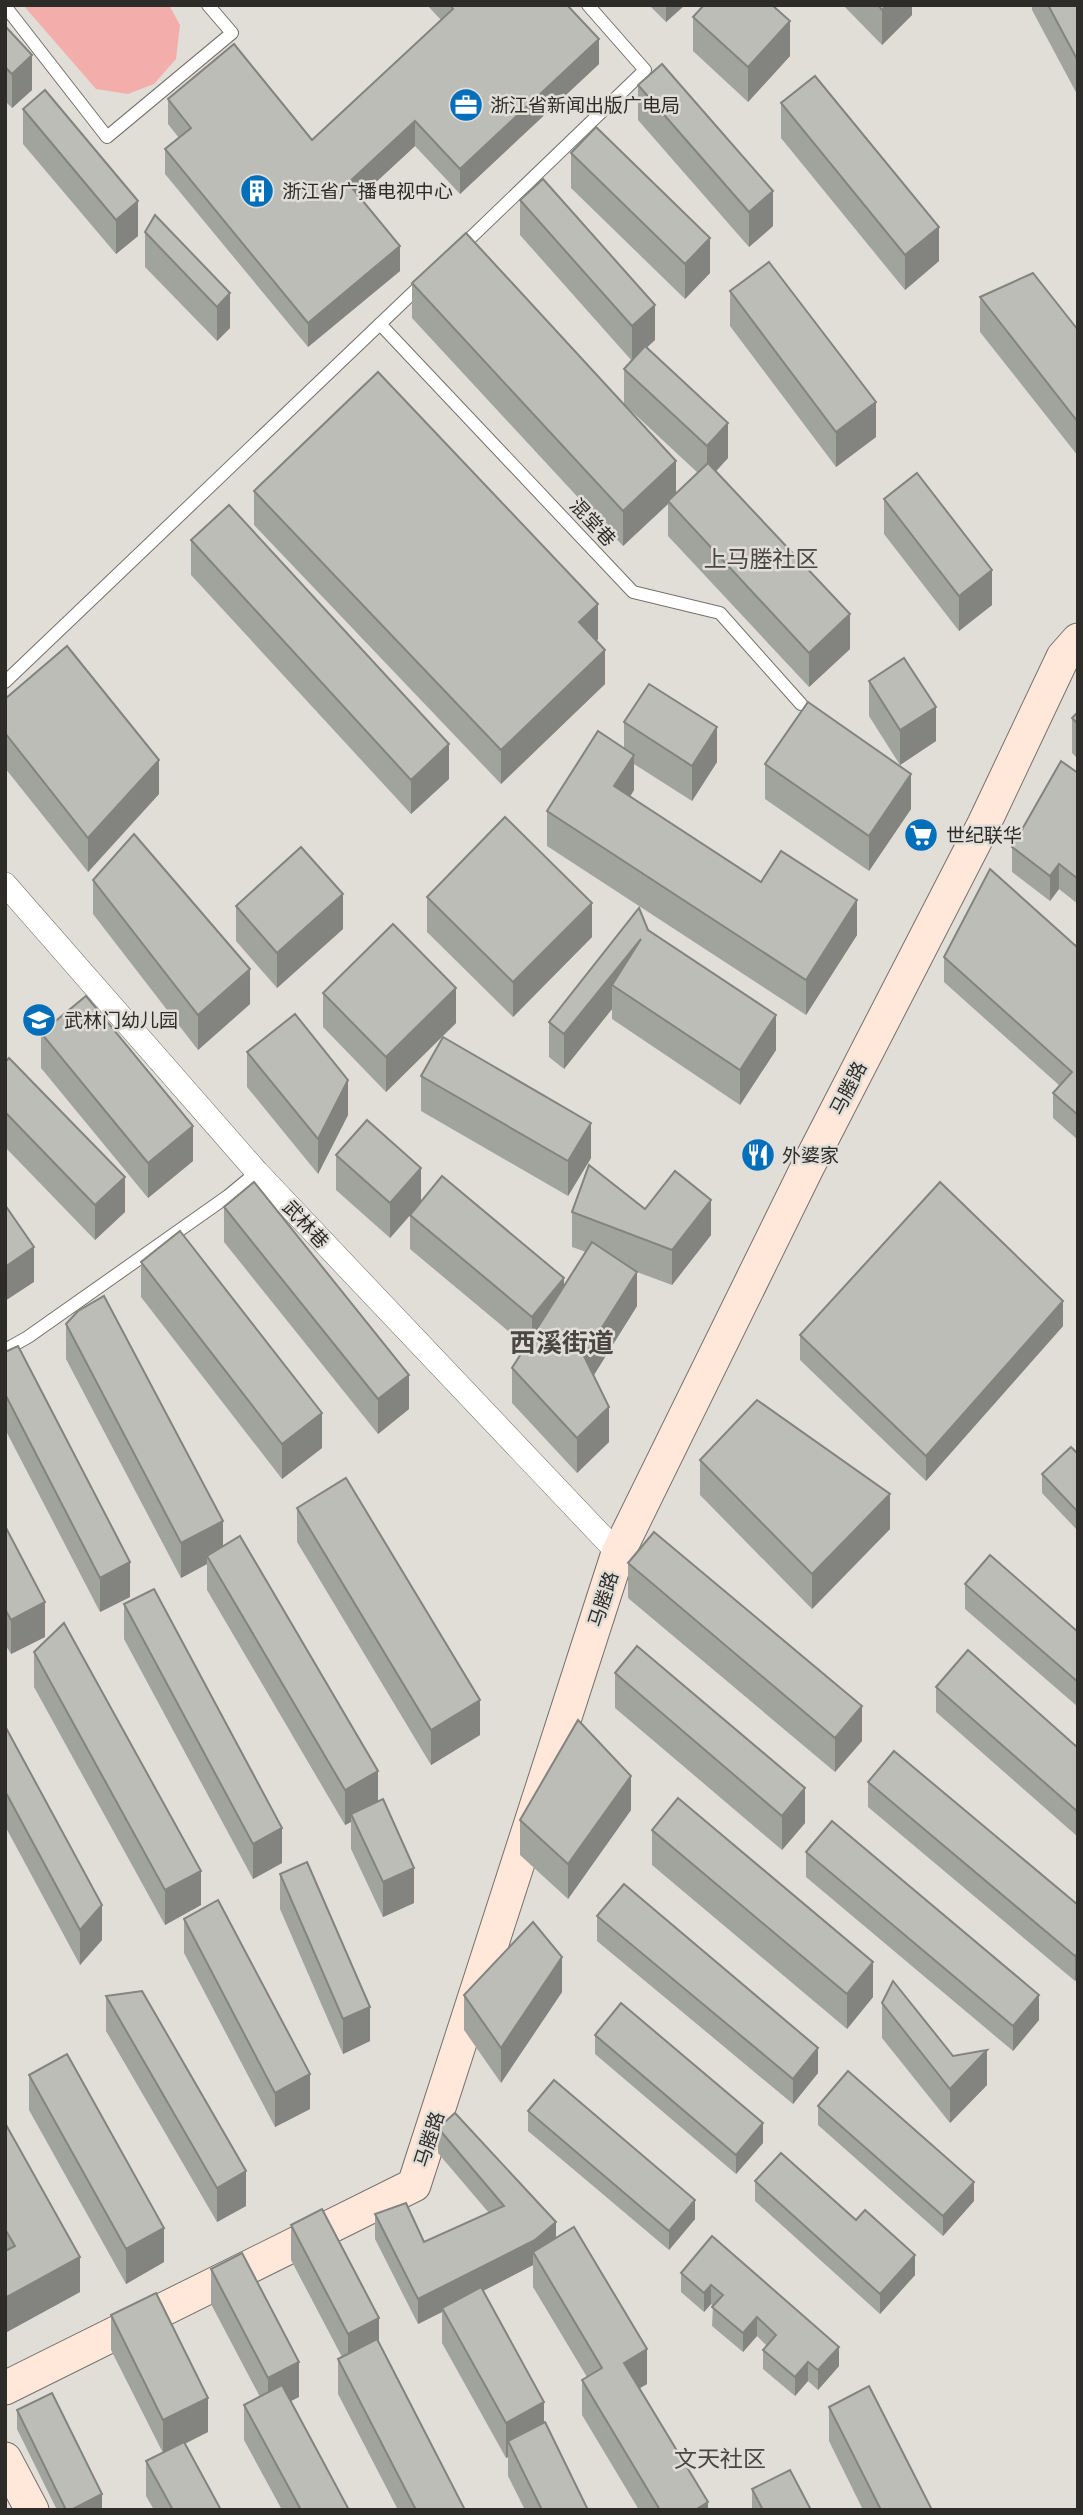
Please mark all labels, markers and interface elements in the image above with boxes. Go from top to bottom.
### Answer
office icon: 浙江省新闻出版广电局 [447,86,485,124]
place label: 浙江省新闻出版广电局 [490,95,680,119]
building icon: 浙江省广播电视中心 [238,172,276,210]
place label: 浙江省广播电视中心 [282,181,453,205]
street label: 混堂巷 [563,494,620,552]
district label: 上马塍社区 [704,547,819,576]
supermarket icon: 世纪联华 [902,816,940,854]
place label: 世纪联华 [946,825,1022,849]
school or university icon: 武林门幼儿园 [20,1001,58,1039]
place label: 武林门幼儿园 [64,1010,178,1034]
street label: 马塍路 [826,1058,873,1120]
restaurant icon: 外婆家 [739,1136,777,1174]
place label: 外婆家 [782,1145,839,1169]
street label: 武林巷 [276,1196,333,1254]
district label: 西溪街道 [510,1329,614,1362]
street label: 马塍路 [585,1569,625,1630]
street label: 马塍路 [411,2109,451,2170]
district label: 文天社区 [674,2447,766,2476]

